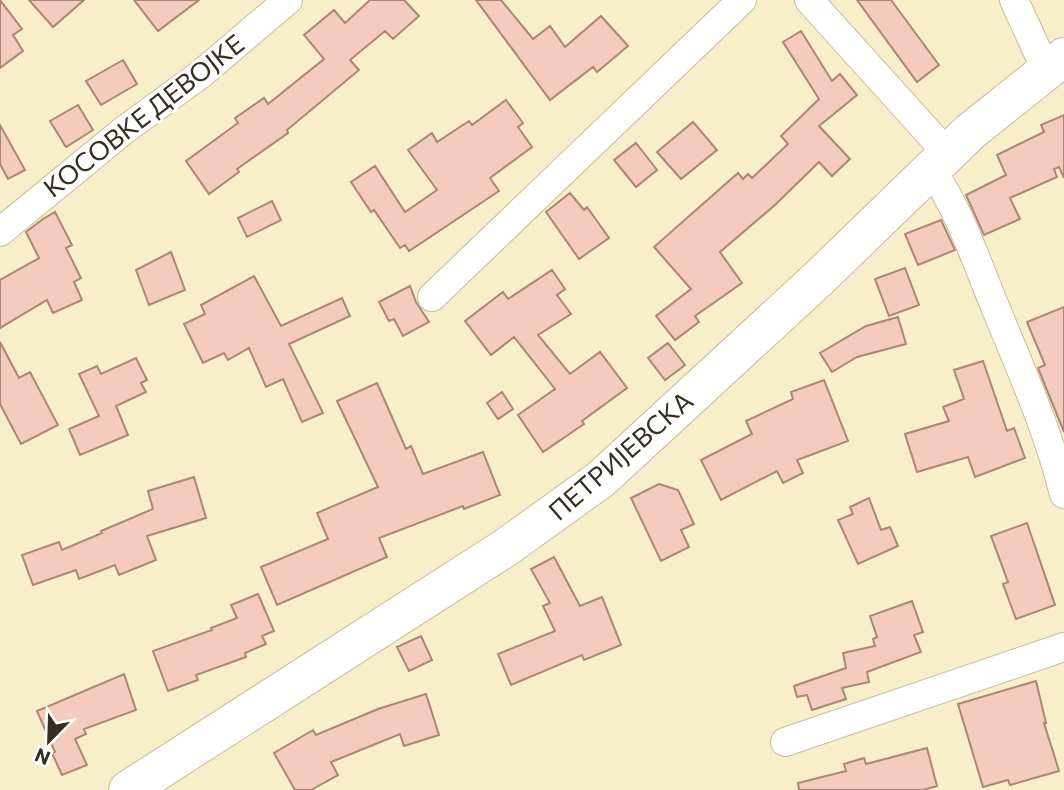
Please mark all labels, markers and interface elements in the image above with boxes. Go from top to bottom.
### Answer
street label: КОСОВКЕ ДЕВОЈКЕ [37,27,249,203]
street label: ПЕТРИЈЕВСКА [542,384,698,526]
north arrow [14,706,84,776]
text: N [31,744,53,770]

